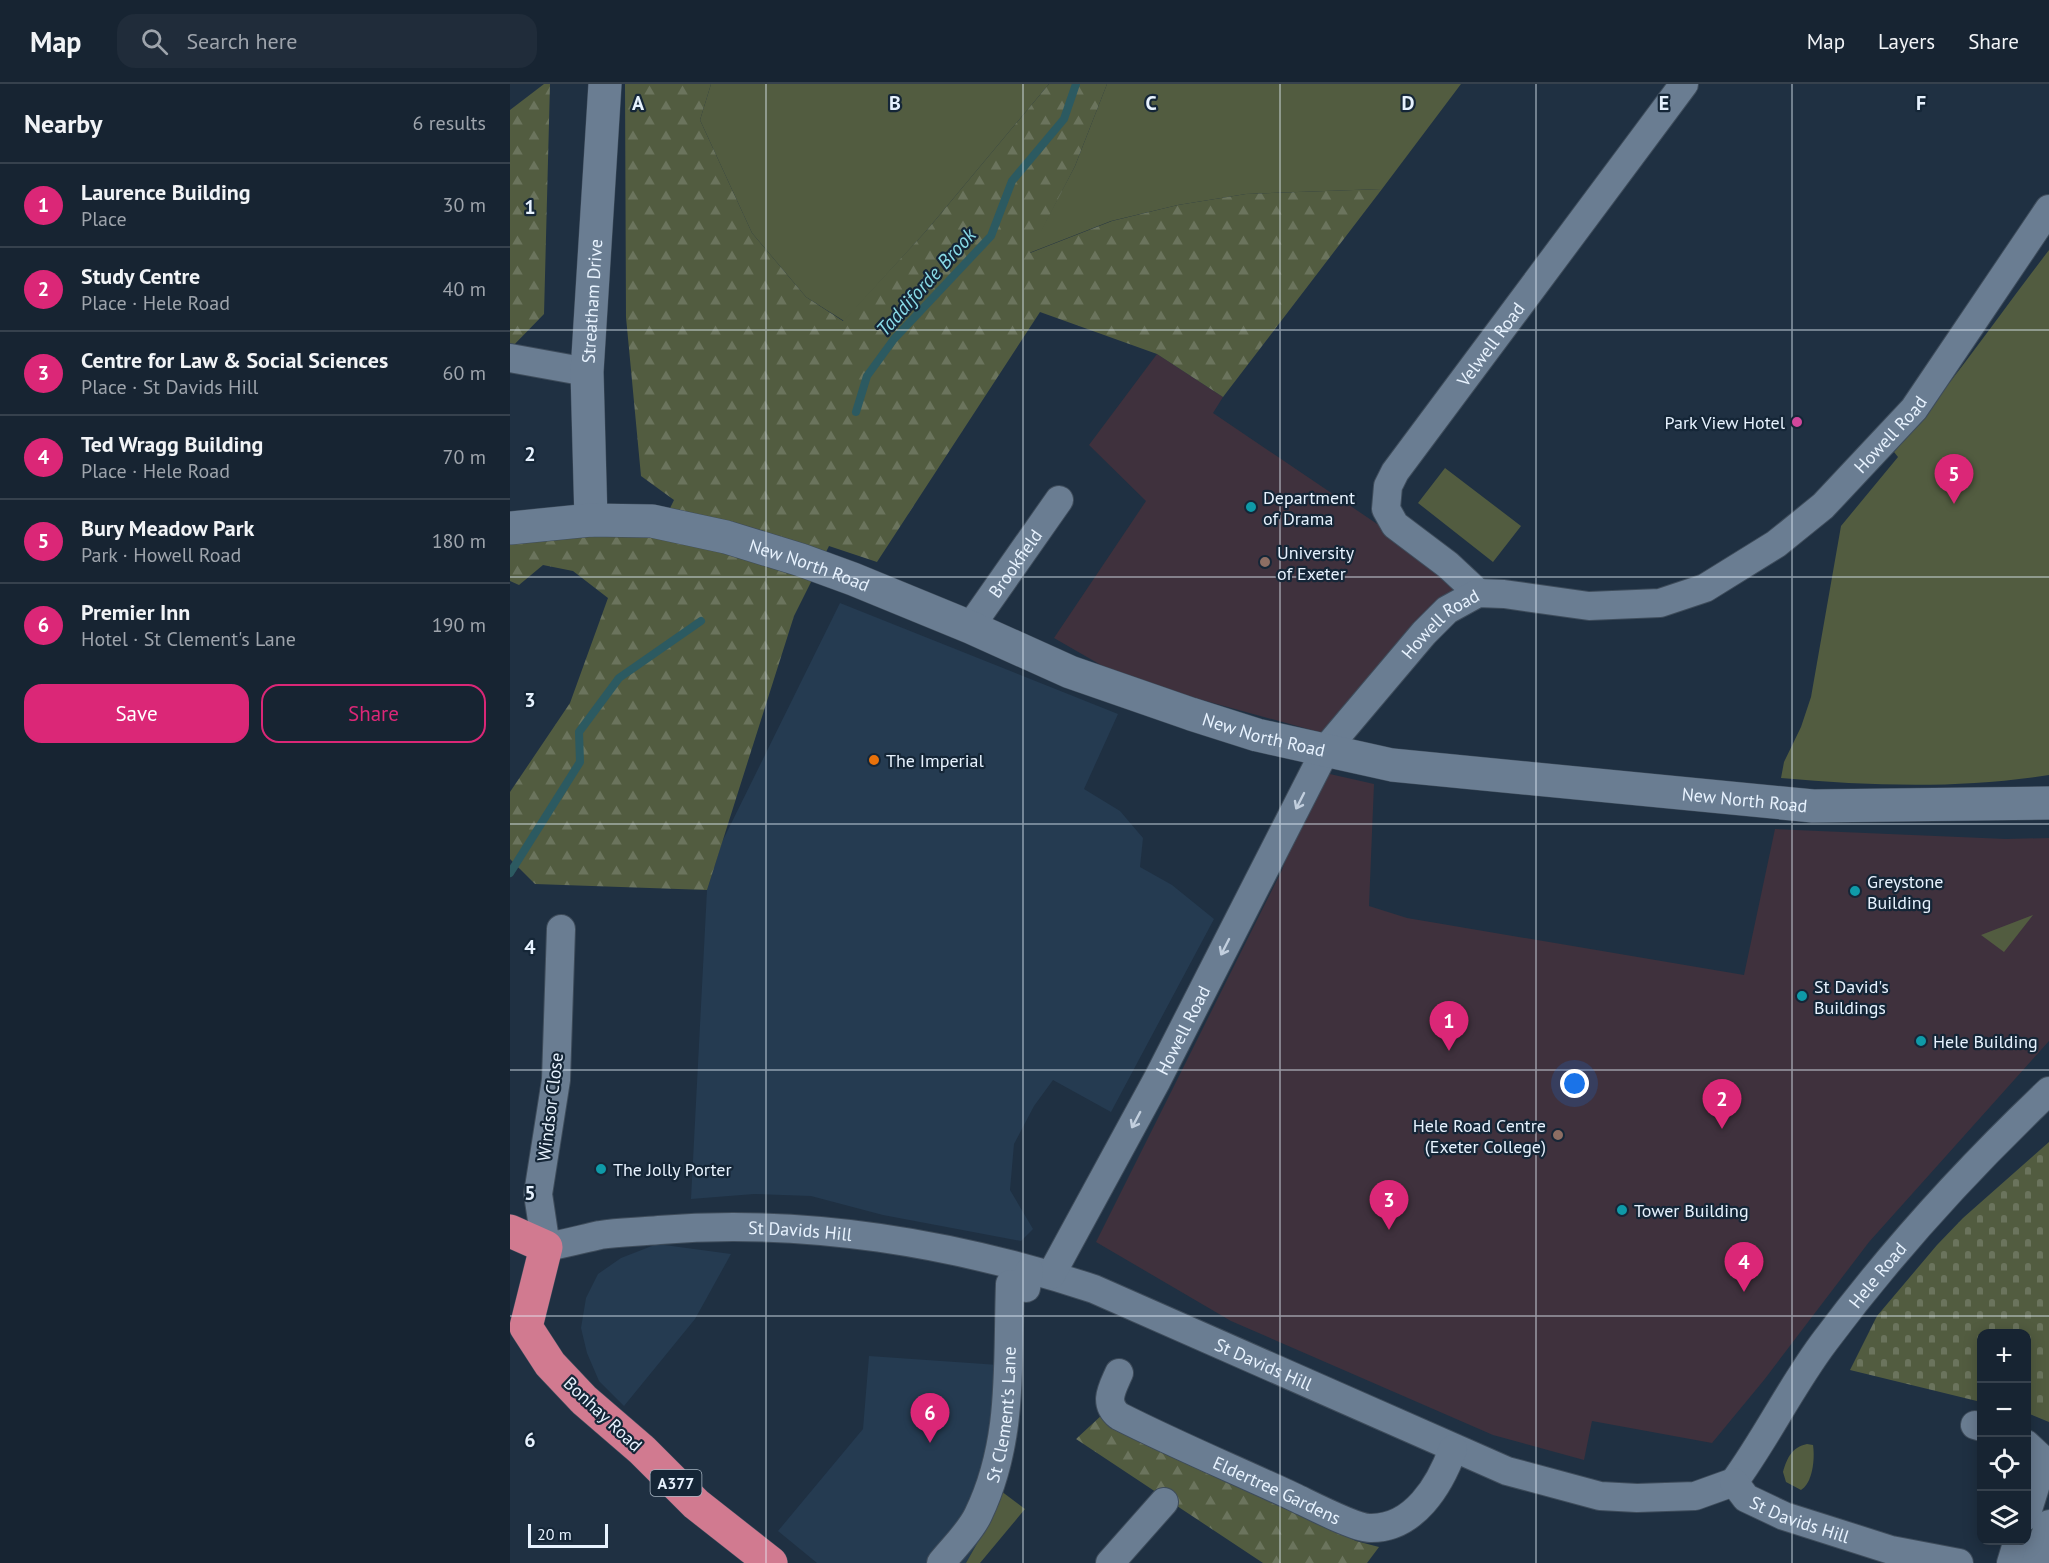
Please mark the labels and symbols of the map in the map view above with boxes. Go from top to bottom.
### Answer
text: A [632,90,645,116]
text: B [889,90,901,116]
text: C [1145,90,1157,116]
text: D [1402,90,1415,116]
text: E [1659,90,1669,116]
text: F [1916,90,1926,116]
text: 1 [524,194,536,220]
water label: Taddiforde Brook [870,222,982,342]
street label: Streatham Drive [576,238,607,364]
street label: Velwell Road [1451,297,1529,392]
street label: Howell Road [1849,391,1931,478]
place label: Park View Hotel [1665,411,1786,434]
marker: Park View Hotel [1790,415,1804,429]
text: 2 [524,441,536,467]
pin: 5 [1934,454,1974,504]
place label: Department of Drama [1263,486,1355,530]
marker: Department of Drama [1244,500,1258,514]
street label: Brookfield [983,524,1047,602]
street label: New North Road [746,533,873,596]
place label: University of Exeter [1277,541,1355,585]
marker: University of Exeter [1258,555,1272,569]
street label: Howell Road [1396,583,1483,663]
text: 3 [524,687,536,713]
street label: New North Road [1200,707,1327,761]
place label: The Imperial [886,749,984,772]
marker: The Imperial [867,753,881,767]
street label: New North Road [1681,782,1809,817]
one-way arrow [1294,792,1306,809]
place label: Greystone Building [1867,870,1943,914]
marker: Greystone Building [1848,884,1862,898]
text: 4 [524,934,536,960]
one-way arrow [1219,938,1231,955]
place label: St David's Buildings [1814,975,1889,1019]
street label: Howell Road [1150,982,1215,1079]
marker: St David's Buildings [1795,989,1809,1003]
pin: 1 [1430,1002,1468,1051]
place label: Hele Building [1933,1030,2038,1053]
marker: Hele Building [1914,1034,1928,1048]
street label: Windsor Close [532,1051,568,1163]
your location [1560,1069,1589,1098]
pin: 2 [1702,1080,1742,1129]
one-way arrow [1130,1111,1141,1129]
place label: Hele Road Centre (Exeter College) [1413,1114,1546,1158]
marker: Hele Road Centre (Exeter College) [1551,1128,1565,1142]
place label: The Jolly Porter [613,1158,732,1181]
marker: The Jolly Porter [594,1162,608,1176]
text: 5 [524,1180,536,1206]
pin: 3 [1370,1180,1408,1230]
place label: Tower Building [1634,1199,1749,1222]
marker: Tower Building [1615,1203,1629,1217]
street label: St Davids Hill [748,1216,854,1246]
street label: Hele Road [1843,1237,1911,1313]
pin: 4 [1724,1242,1764,1292]
street label: St Davids Hill [1211,1332,1317,1396]
street label: St Clement's Lane [980,1346,1020,1485]
street label: Bonhay Road [559,1372,647,1456]
pin: 6 [910,1394,950,1443]
text: 6 [524,1427,536,1453]
street label: Eldertree Gardens [1210,1450,1344,1529]
road number: A377 [650,1470,702,1496]
street label: St Davids Hill [1746,1490,1853,1548]
scale bar [528,1521,608,1548]

